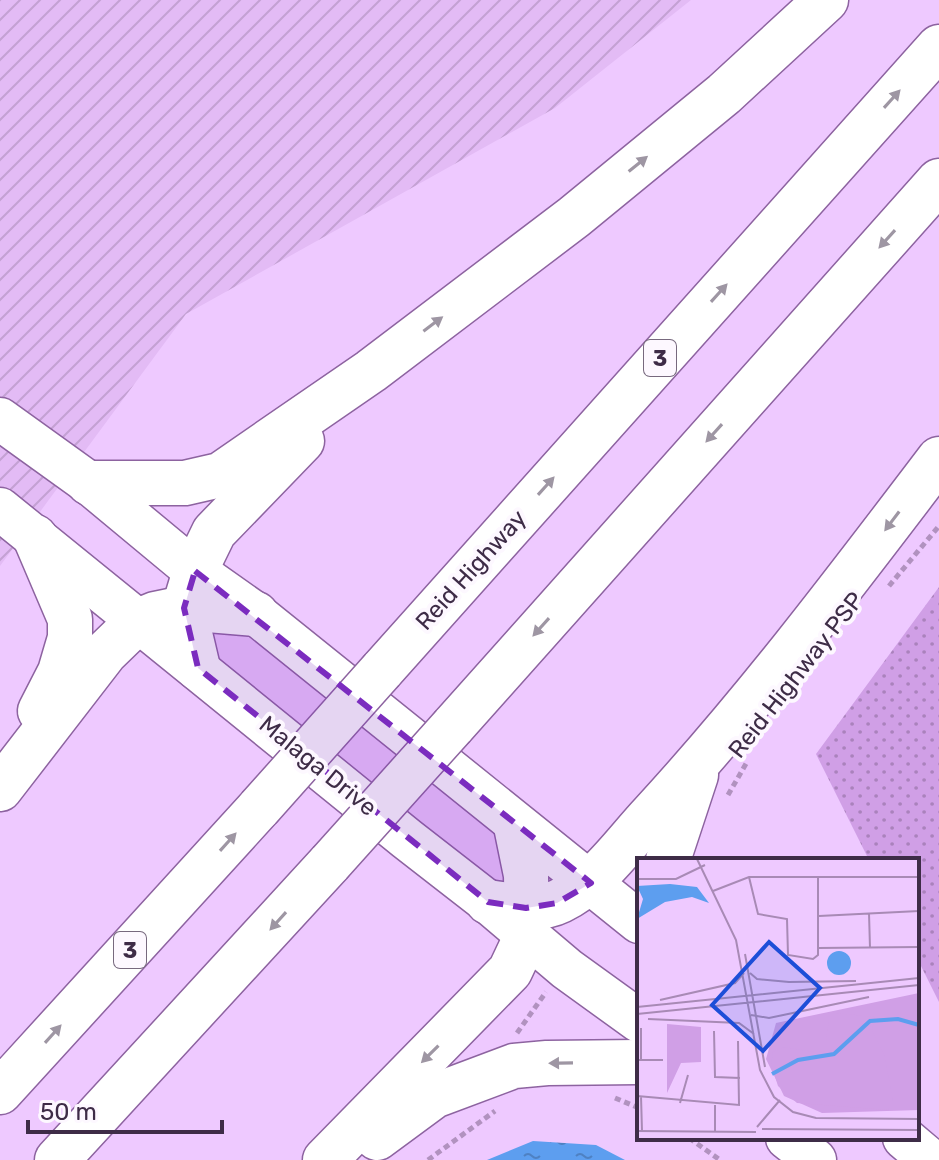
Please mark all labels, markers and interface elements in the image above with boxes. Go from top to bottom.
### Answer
one-way arrow [883,89,901,108]
one-way arrow [628,156,648,173]
one-way arrow [878,229,896,249]
one-way arrow [710,283,727,303]
one-way arrow [423,316,443,332]
road number: 3 [644,340,676,376]
one-way arrow [706,423,723,443]
one-way arrow [536,477,554,496]
street label: Reid Highway [410,504,532,636]
one-way arrow [884,511,900,531]
street label: Reid Highway PSP [723,586,869,764]
one-way arrow [533,618,551,637]
street label: Malaga Drive [254,710,382,822]
one-way arrow [218,833,236,852]
inset map [637,858,919,1140]
one-way arrow [269,912,287,931]
road number: 3 [114,932,146,968]
one-way arrow [43,1025,61,1044]
one-way arrow [421,1044,440,1063]
one-way arrow [548,1057,573,1069]
scale bar [28,1084,222,1134]
text: 50 m [40,1098,97,1126]

